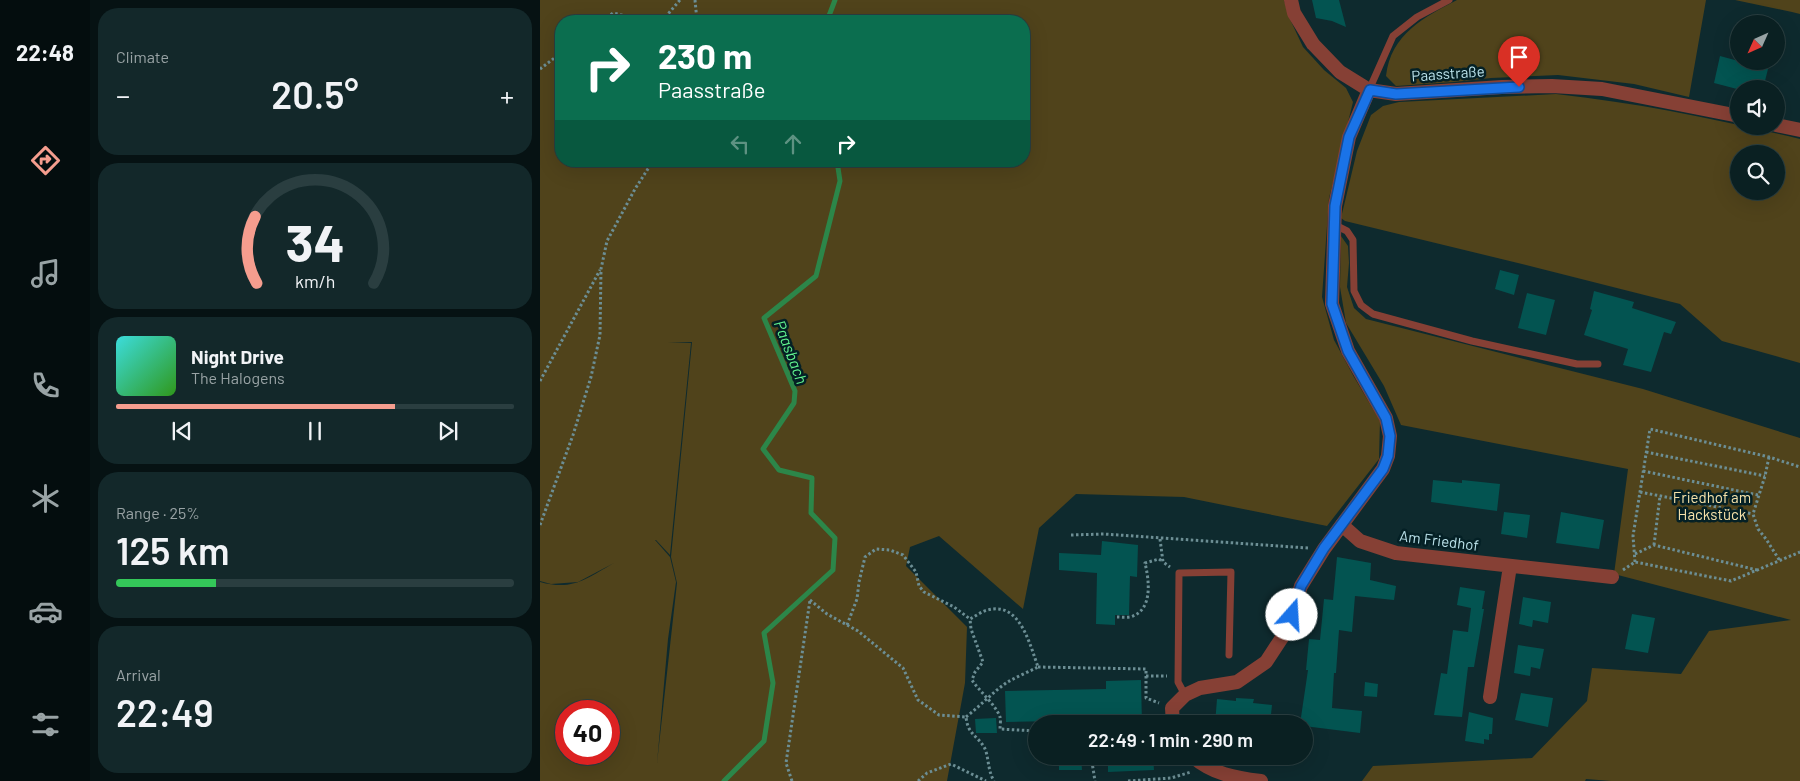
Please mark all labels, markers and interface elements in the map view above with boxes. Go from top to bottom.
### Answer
north arrow [1730,15,1785,70]
map controls [1730,15,1785,200]
text: 230 m [658,34,752,76]
icon: right [575,35,640,100]
pin [1498,36,1540,87]
text: 22:48 [16,39,74,65]
icon: arrive [1505,43,1533,71]
text: Climate [116,47,169,66]
street label: Paasstraße [1411,61,1485,85]
text: 20.5° [271,71,359,117]
text: Paasstraße [658,76,765,102]
text: − [116,78,130,112]
text: + [500,78,514,112]
button: sound [1730,80,1785,135]
icon: left [726,130,754,158]
icon: ahead [779,130,807,158]
icon: right [832,130,860,158]
icon: directions [28,143,63,178]
button: search [1730,145,1785,200]
text: 34 [285,210,345,272]
icon: music [28,256,63,291]
text: km/h [295,270,335,292]
water label: Paasbach [771,317,812,386]
text: Night Drive [191,345,284,368]
icon: phone [28,368,63,403]
text: The Halogens [191,368,285,387]
icon: previous [168,417,196,445]
icon: pause [301,417,329,445]
icon: next [434,417,462,445]
icon: climate [28,481,63,516]
park label: Friedhof am Hackstück [1673,488,1751,523]
text: Range · 25% [116,503,200,522]
street label: Am Friedhof [1398,526,1480,554]
text: 125 km [116,527,229,573]
position arrow [1265,588,1317,640]
icon: car [28,594,63,629]
text: Arrival [116,665,161,684]
text: 22:49 [116,689,214,735]
speed limit sign: 40 [555,700,620,765]
icon: filters [28,707,63,742]
text: 22:49 · 1 min · 290 m [1088,728,1253,751]

